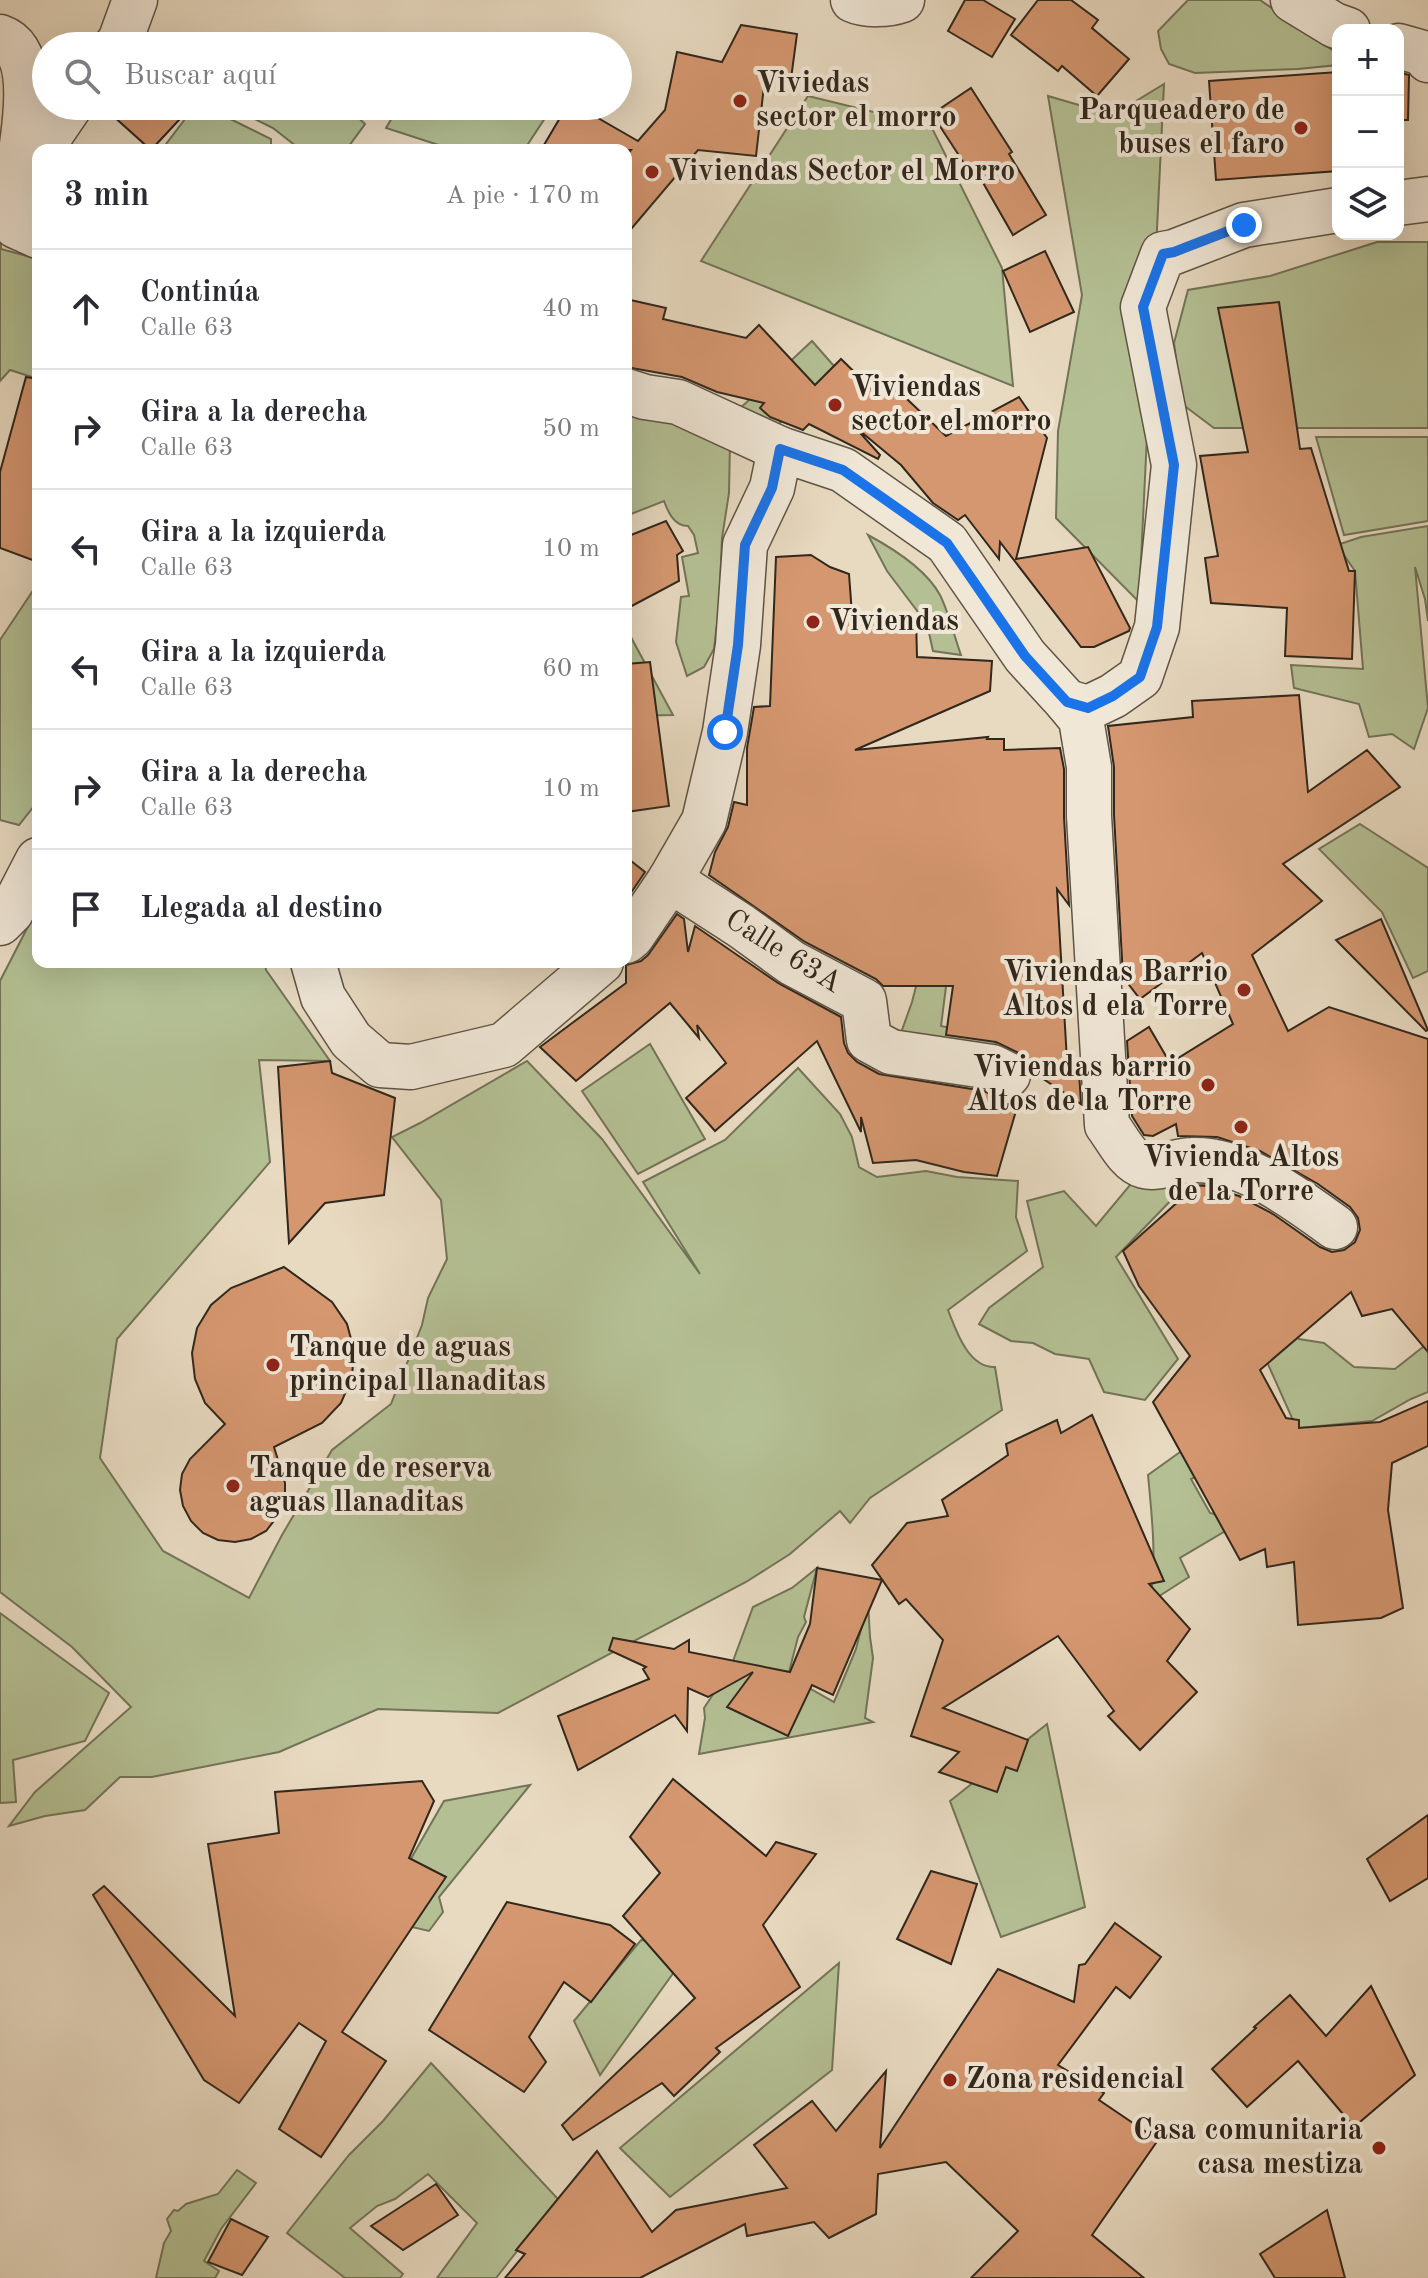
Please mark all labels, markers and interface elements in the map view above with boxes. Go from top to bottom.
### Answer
map controls [1332,24,1404,240]
button: + [1332,24,1404,96]
search box [32,32,632,120]
icon: search [60,54,104,98]
text: Buscar aquí [124,61,276,91]
place label: Viviedas sector el morro [756,69,957,133]
marker: Viviedas sector el morro [731,92,749,110]
place label: Parqueadero de buses el faro [1078,96,1285,160]
button: − [1332,96,1404,168]
marker: Parqueadero de buses el faro [1292,119,1310,137]
place label: Viviendas Sector el Morro [668,157,1015,187]
marker: Viviendas Sector el Morro [643,163,661,181]
button: layers [1332,168,1404,240]
text: 3 min [64,179,149,213]
text: A pie · 170 m [445,183,600,209]
route end [1226,207,1262,243]
text: Continúa [140,278,260,308]
icon: ahead [64,287,108,331]
text: 40 m [542,296,600,322]
text: Calle 63 [140,315,234,341]
place label: Viviendas sector el morro [851,373,1052,437]
marker: Viviendas sector el morro [826,396,844,414]
text: Gira a la derecha [140,398,367,428]
icon: right [64,407,108,451]
text: 50 m [542,416,600,442]
text: Calle 63 [140,435,234,461]
text: Gira a la izquierda [140,518,386,548]
icon: left [64,527,108,571]
text: 10 m [542,536,600,562]
text: Calle 63 [140,555,234,581]
place label: Viviendas [829,607,959,637]
marker: Viviendas [804,613,822,631]
text: Gira a la izquierda [140,638,386,668]
icon: left [64,647,108,691]
text: 60 m [542,656,600,682]
text: Calle 63 [140,675,234,701]
route start [707,714,743,750]
text: Gira a la derecha [140,758,367,788]
icon: right [64,767,108,811]
text: 10 m [542,776,600,802]
text: Calle 63 [140,795,234,821]
icon: arrive [64,887,108,931]
text: Llegada al destino [140,894,383,924]
street label: Calle 63A [719,905,847,999]
place label: Viviendas Barrio Altos d ela Torre [1002,958,1228,1022]
marker: Viviendas Barrio Altos d ela Torre [1235,981,1253,999]
place label: Viviendas barrio Altos de la Torre [966,1053,1192,1117]
marker: Viviendas barrio Altos de la Torre [1199,1076,1217,1094]
marker: Vivienda Altos de la Torre [1232,1118,1250,1136]
place label: Vivienda Altos de la Torre [1143,1143,1339,1207]
place label: Tanque de aguas principal llanaditas [289,1333,546,1397]
marker: Tanque de aguas principal llanaditas [264,1356,282,1374]
place label: Tanque de reserva aguas llanaditas [249,1454,491,1518]
marker: Tanque de reserva aguas llanaditas [224,1477,242,1495]
place label: Zona residencial [966,2065,1184,2095]
marker: Zona residencial [941,2071,959,2089]
place label: Casa comunitaria casa mestiza [1133,2116,1363,2180]
marker: Casa comunitaria casa mestiza [1370,2139,1388,2157]

